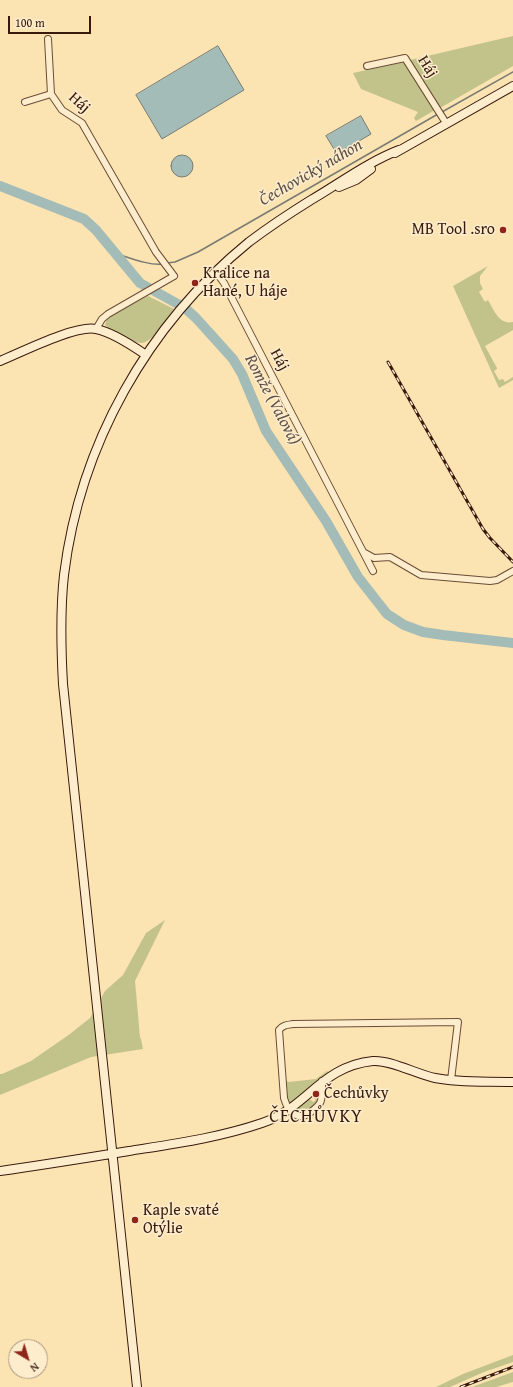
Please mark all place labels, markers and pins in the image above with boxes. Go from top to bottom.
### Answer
place label: MB Tool .sro [412,220,495,240]
marker: MB Tool .sro [498,225,508,235]
place label: Kralice na Hané, U háje [203,264,287,302]
marker: Kralice na Hané, U háje [190,278,200,288]
place label: Čechůvky [324,1084,389,1104]
marker: Čechůvky [311,1089,321,1099]
place label: Kaple svaté Otýlie [143,1201,219,1239]
marker: Kaple svaté Otýlie [130,1215,140,1225]

